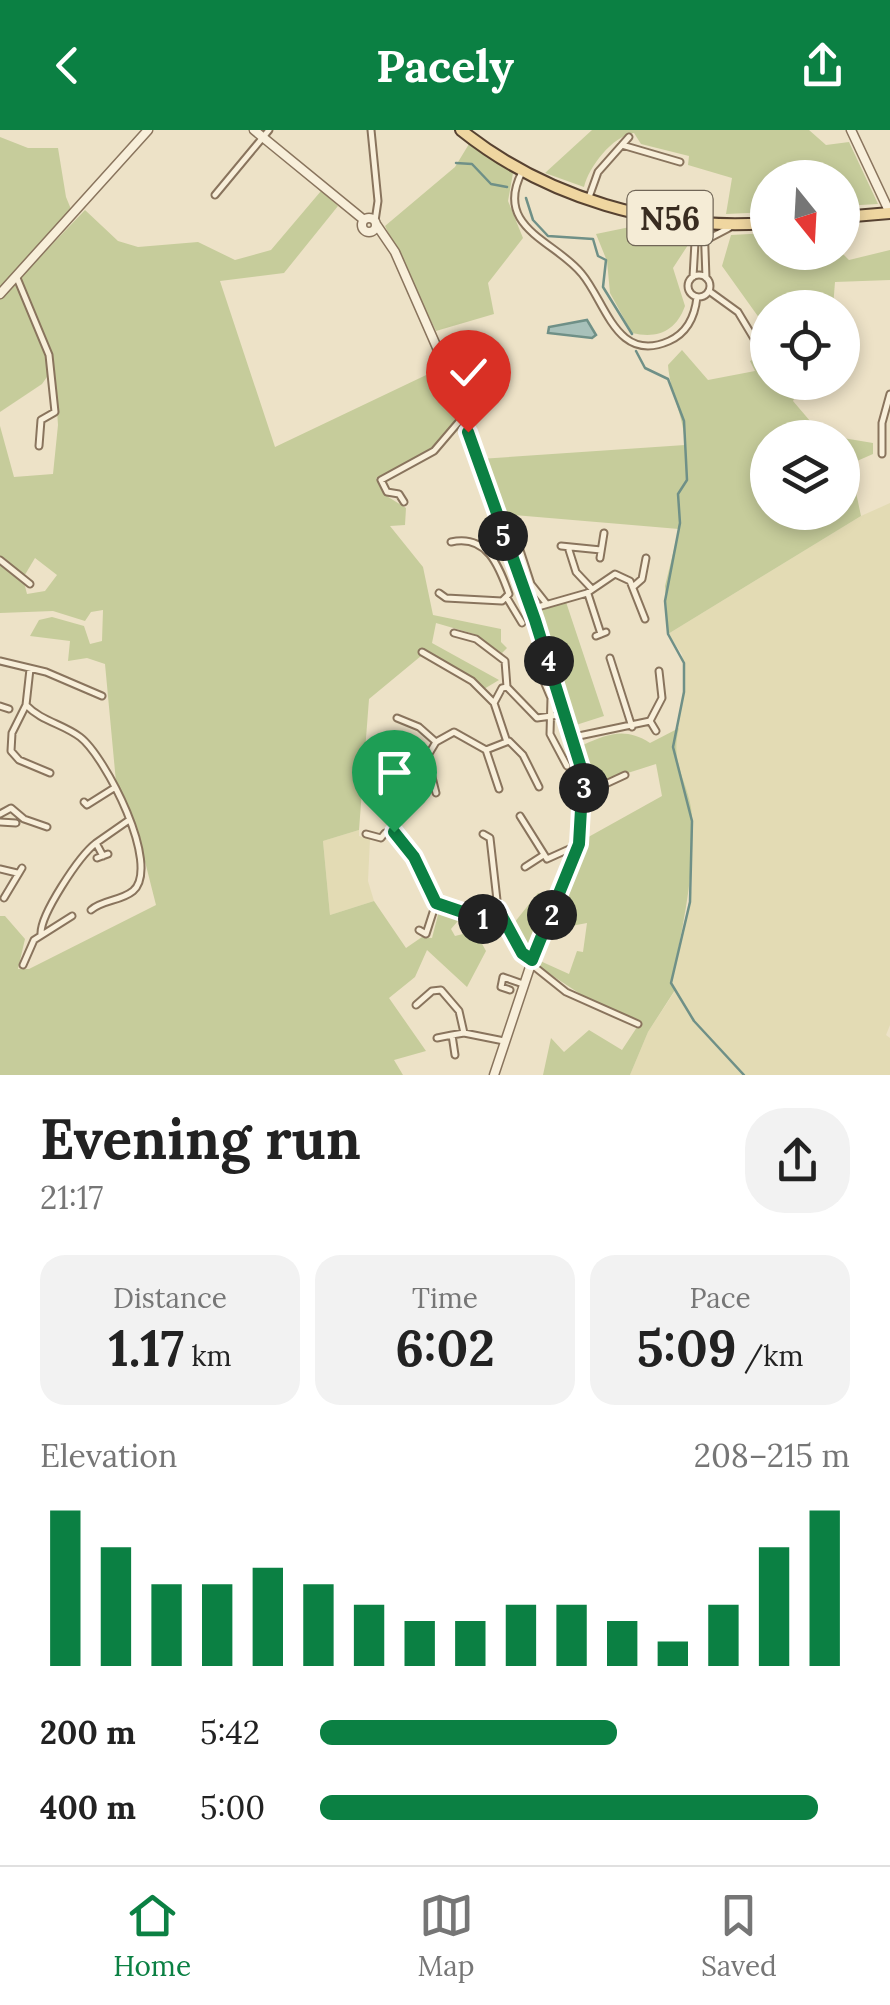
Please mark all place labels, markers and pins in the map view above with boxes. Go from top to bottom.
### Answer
pin [426,330,511,433]
pin: 5 [478,511,528,561]
pin: 4 [524,636,574,686]
pin [352,730,437,833]
pin: 3 [559,763,609,813]
pin: 2 [527,890,577,940]
pin: 1 [458,894,508,944]

